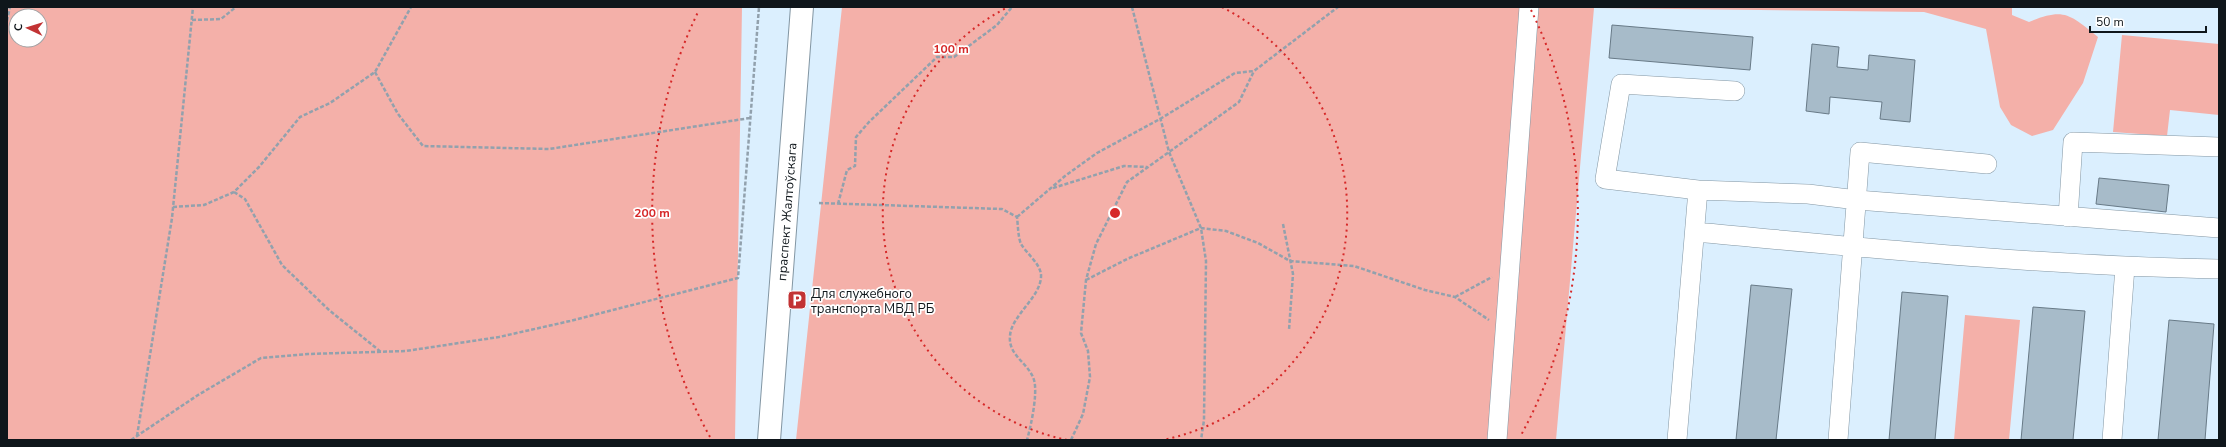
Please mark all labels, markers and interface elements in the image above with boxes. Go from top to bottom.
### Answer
north arrow [8,8,48,48]
scale bar [2090,8,2206,34]
text: 50 m [2096,14,2124,30]
text: С [11,23,26,32]
text: 100 m [933,41,969,57]
street label: праспект Жалтоўскага [773,142,802,282]
text: 200 m [634,205,670,221]
centre of rings [1108,206,1122,220]
place label: Для служебного транспорта МВД РБ [811,285,934,318]
parking icon: Для служебного транспорта МВД РБ [786,289,808,311]

